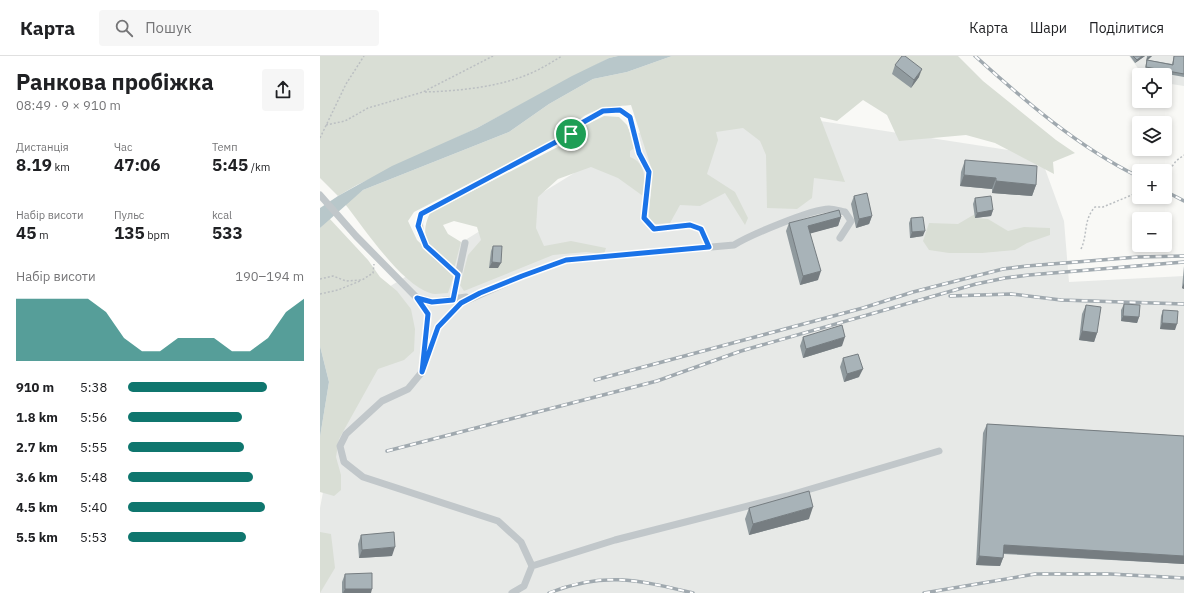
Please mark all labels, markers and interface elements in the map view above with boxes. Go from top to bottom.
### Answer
search box [99,10,379,46]
text: Карта [20,16,75,40]
icon: search [113,17,135,39]
text: Пошук [145,18,192,37]
text: Карта [969,19,1008,37]
text: Шари [1030,19,1067,37]
text: Поділитися [1089,19,1164,37]
text: Ранкова пробіжка [16,67,214,96]
map controls [1132,68,1172,252]
button: locate [1132,68,1172,108]
button: share [262,69,304,111]
text: 08:49 · 9 × 910 m [16,97,121,114]
button: layers [1132,116,1172,156]
pin [554,117,588,151]
icon: arrive [560,123,582,145]
text: Дистанція [16,140,69,154]
text: Час [114,140,133,154]
text: Темп [212,140,238,154]
text: 8.19 [16,154,52,176]
text: 47:06 [114,154,160,176]
text: 5:45 [212,154,248,176]
text: km [52,160,70,174]
text: /km [248,160,270,174]
button: + [1132,164,1172,204]
text: Набір висоти [16,208,83,222]
text: Пульс [114,208,144,222]
text: kcal [212,208,232,222]
button: − [1132,212,1172,252]
text: 45 [16,222,36,244]
text: 135 [114,222,145,244]
text: 533 [212,222,243,244]
text: m [36,228,49,242]
text: bpm [145,228,170,242]
text: Набір висоти [16,268,96,285]
text: 190–194 m [235,268,304,285]
text: 910 m [16,379,54,396]
text: 5:38 [80,379,107,396]
text: 1.8 km [16,409,58,426]
text: 5:56 [80,409,107,426]
text: 2.7 km [16,439,58,456]
text: 5:55 [80,439,107,456]
text: 3.6 km [16,469,58,486]
text: 5:48 [80,469,107,486]
text: 4.5 km [16,499,58,516]
text: 5:40 [80,499,107,516]
text: 5.5 km [16,529,58,546]
text: 5:53 [80,529,107,546]

